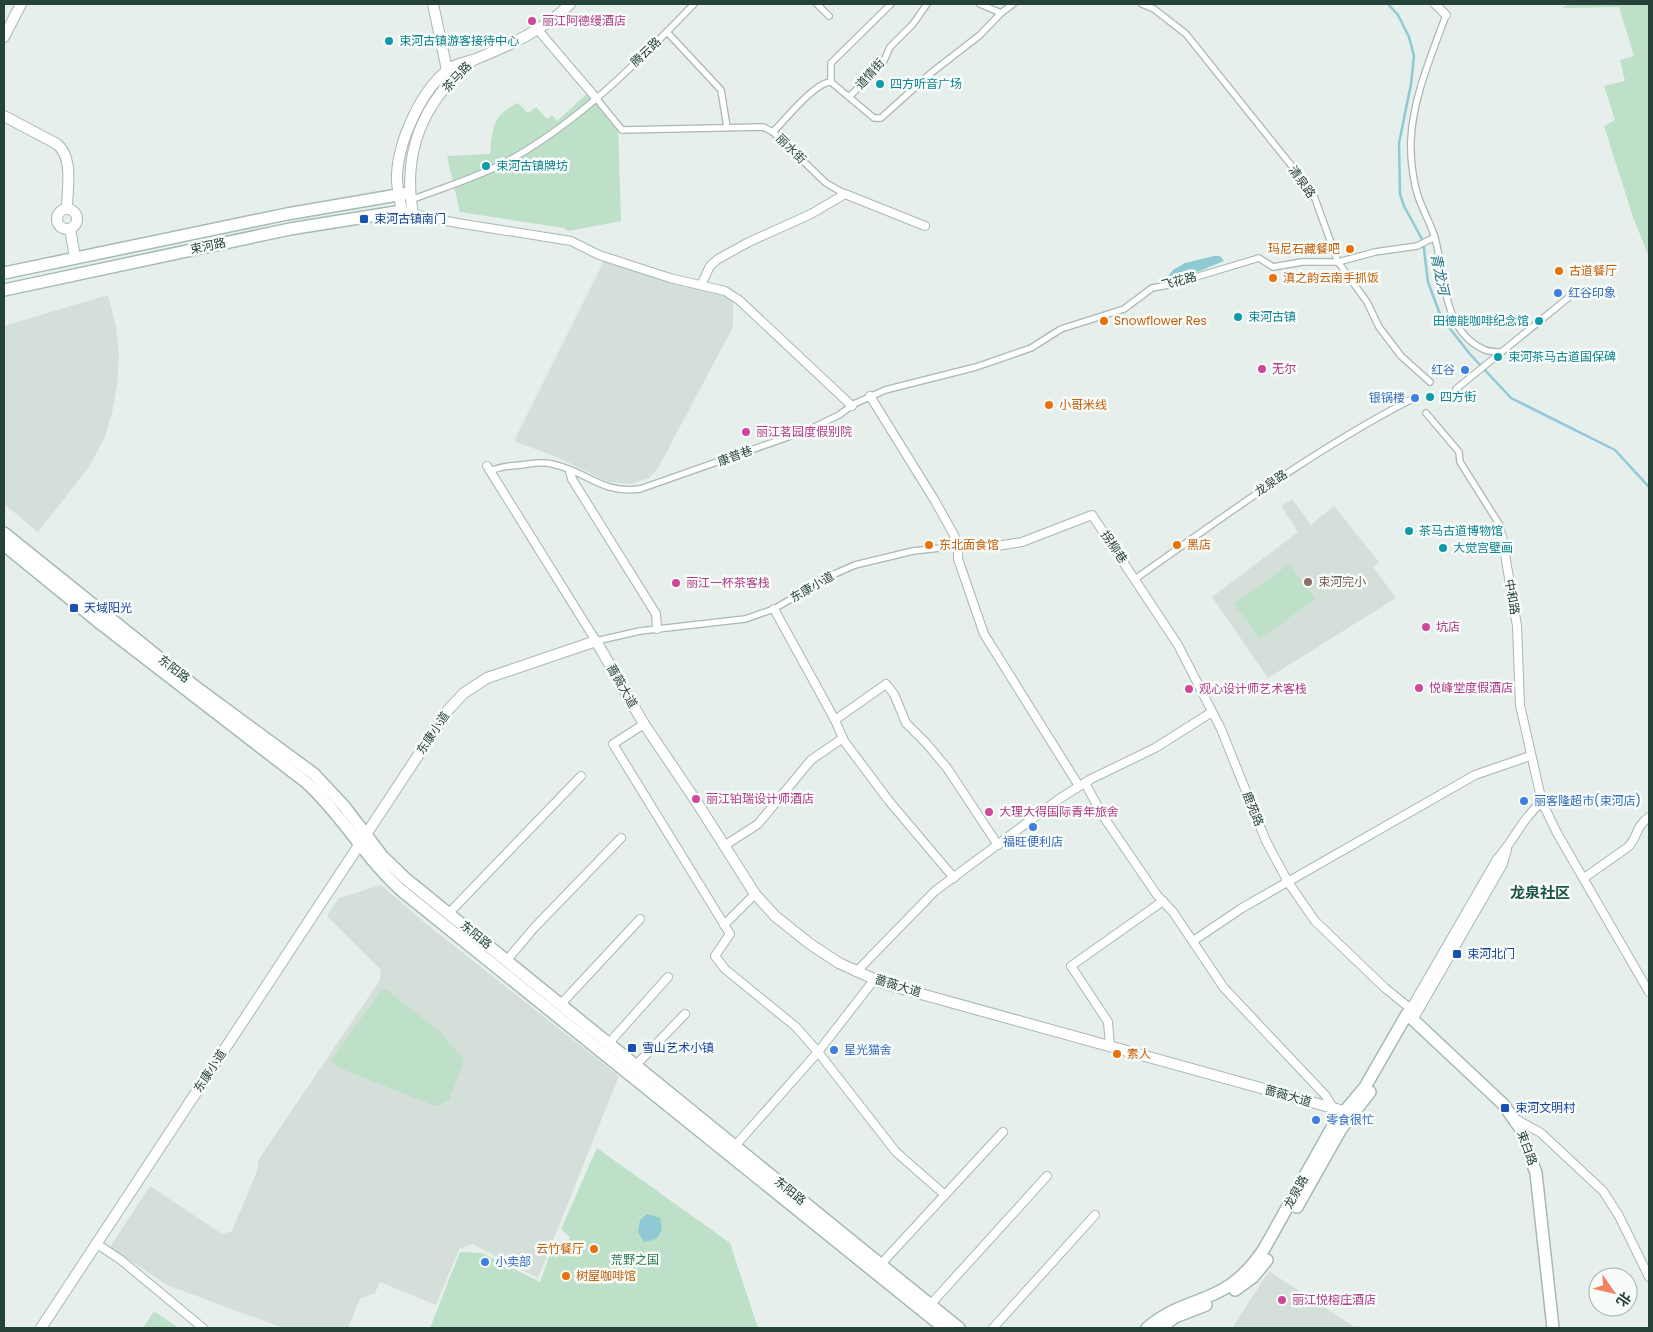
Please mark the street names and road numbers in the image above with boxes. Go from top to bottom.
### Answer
street label: 腾云路 [627,33,665,70]
street label: 道情街 [851,55,888,93]
street label: 茶马路 [438,58,475,96]
street label: 丽水街 [772,130,810,167]
street label: 清泉路 [1285,162,1320,201]
street label: 束河路 [189,233,227,258]
street label: 飞花路 [1159,268,1198,293]
street label: 康普巷 [715,441,755,470]
street label: 龙泉路 [1251,465,1290,500]
street label: 拐柳巷 [1097,527,1132,566]
street label: 东康小道 [787,567,837,606]
street label: 中和路 [1501,578,1524,616]
street label: 东阳路 [155,651,194,686]
street label: 蔷薇大道 [603,661,642,711]
street label: 东康小道 [412,708,453,757]
street label: 鹿苑路 [1239,789,1268,829]
street label: 东阳路 [457,917,496,953]
street label: 蔷薇大道 [873,970,924,1001]
street label: 东康小道 [189,1046,230,1095]
street label: 蔷薇大道 [1263,1081,1314,1110]
street label: 束白路 [1513,1128,1542,1168]
street label: 龙泉路 [1279,1172,1312,1212]
street label: 东阳路 [771,1173,810,1209]

